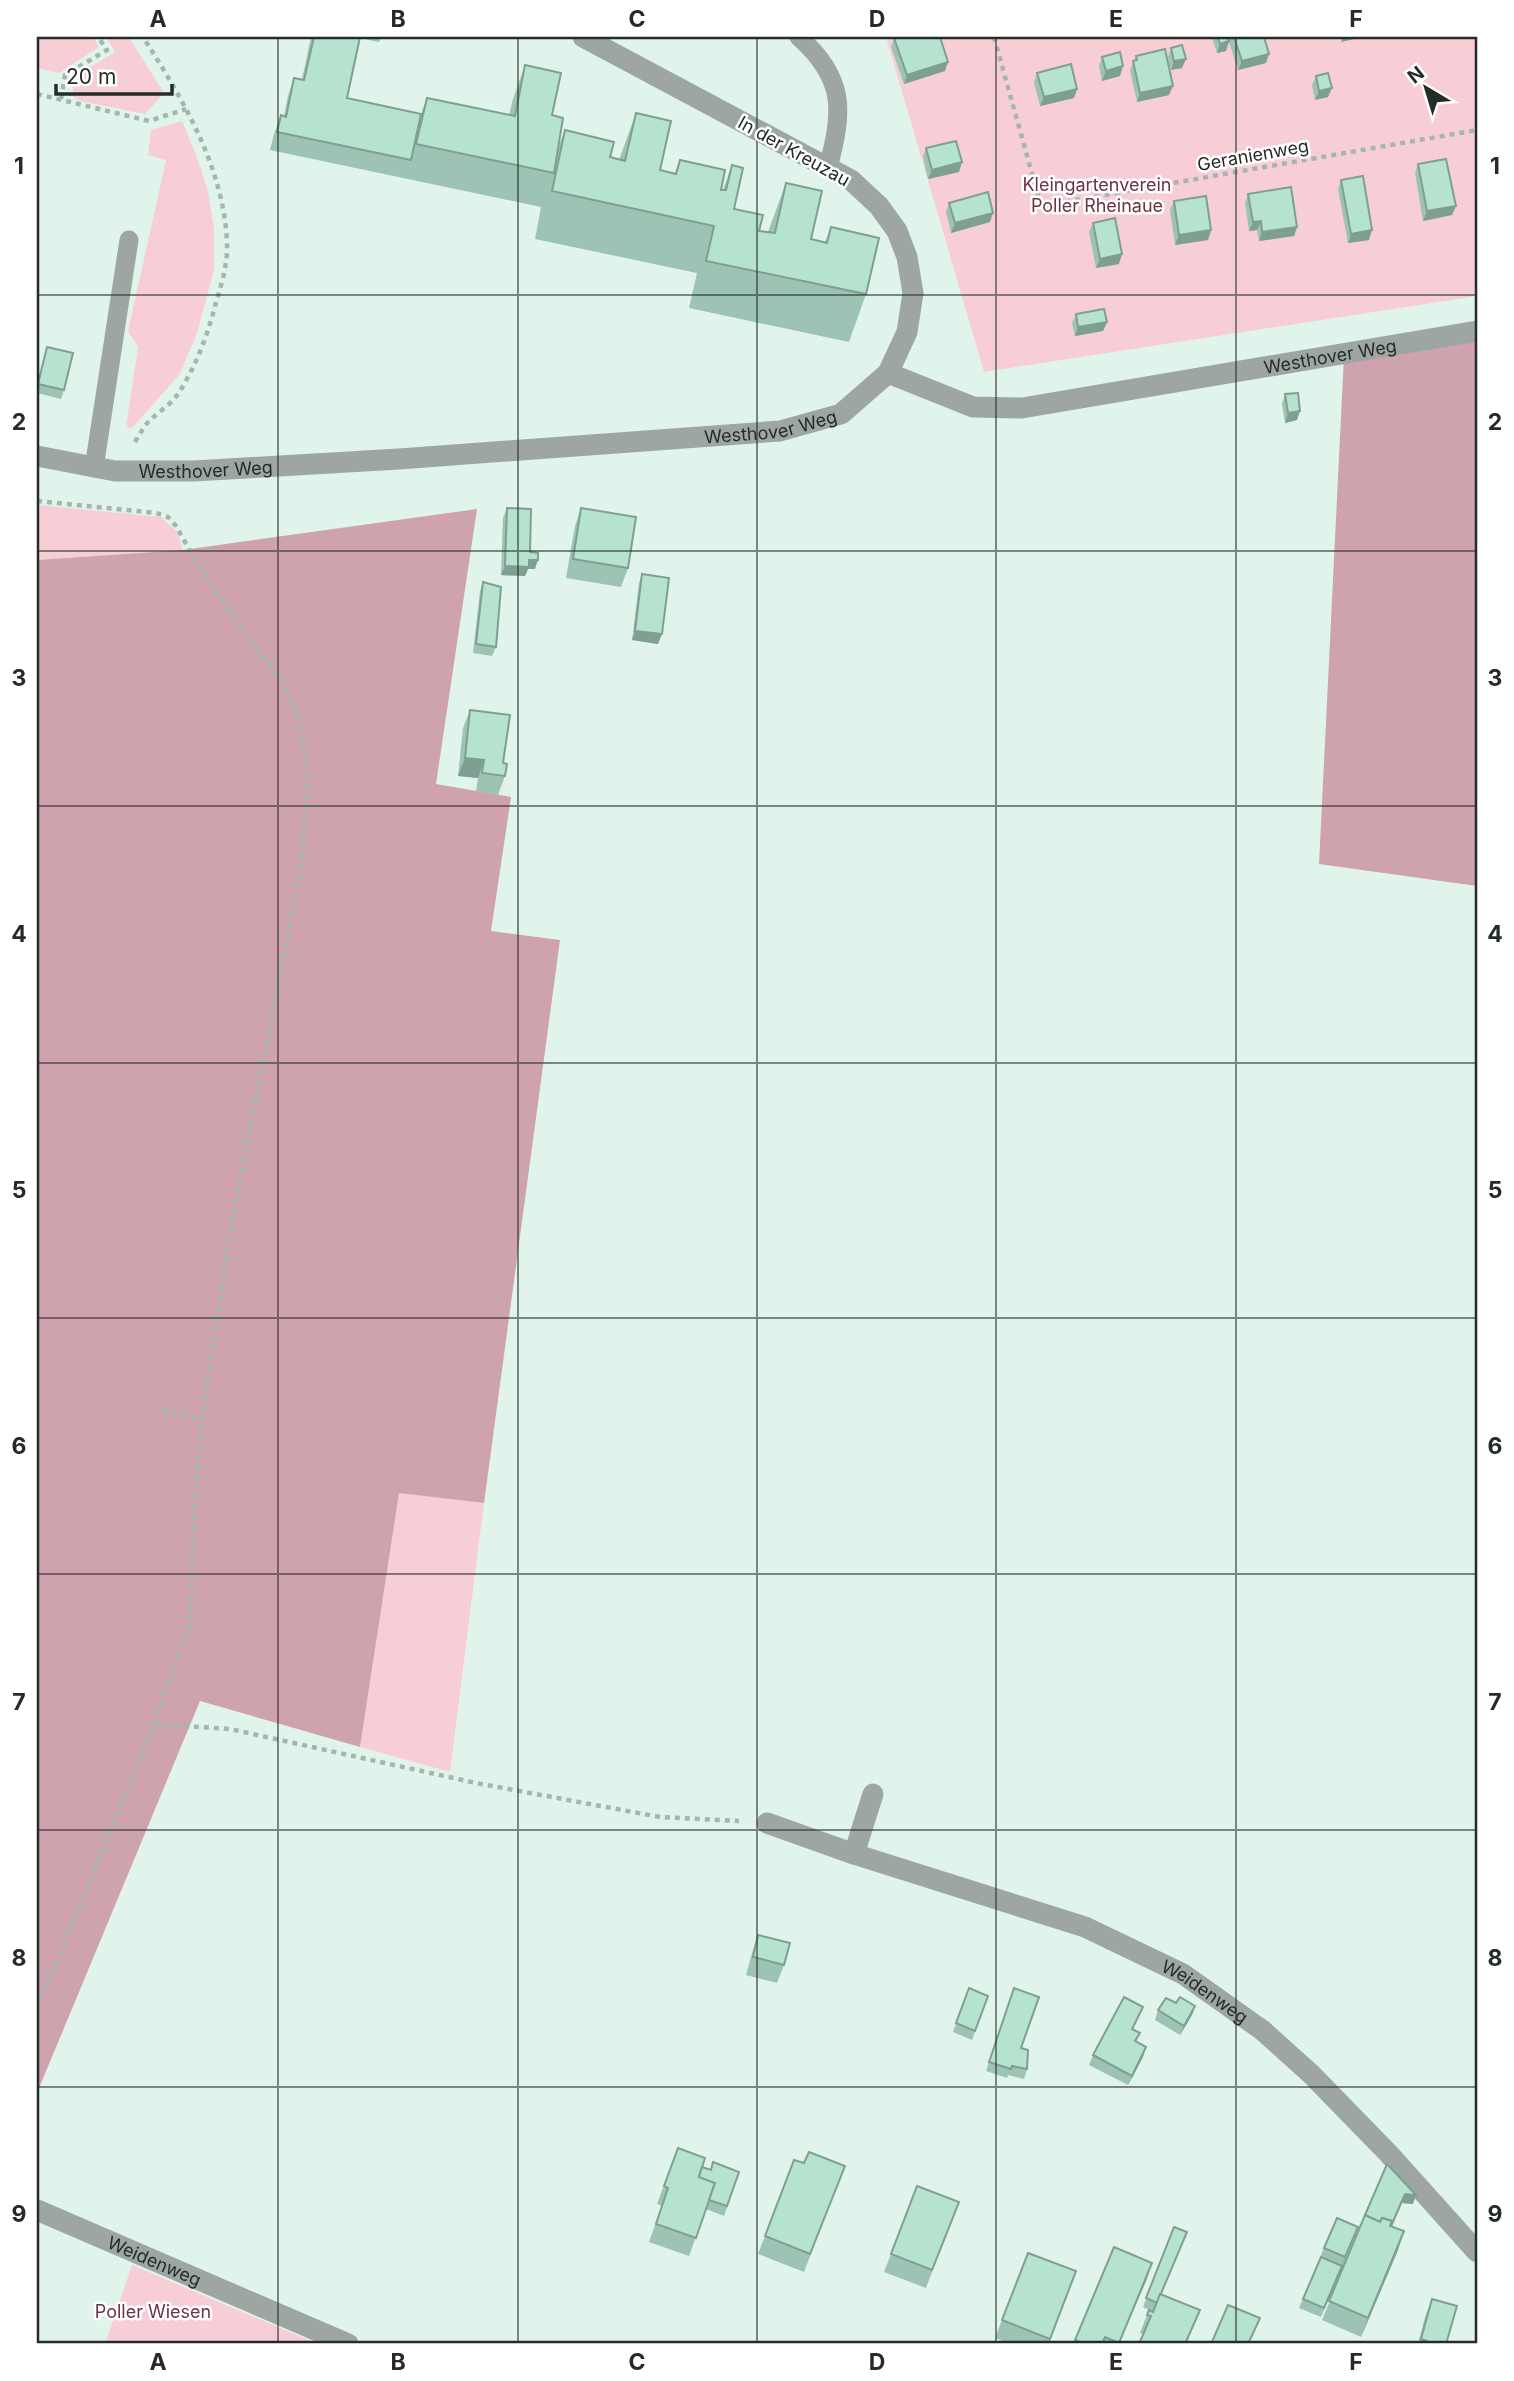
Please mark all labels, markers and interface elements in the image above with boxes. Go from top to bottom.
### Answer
text: A [149,5,167,33]
text: B [390,5,406,33]
text: C [628,5,646,33]
text: D [869,5,885,33]
text: E [1109,5,1123,33]
text: F [1349,5,1363,33]
scale bar [56,52,172,96]
north arrow [1392,52,1462,122]
text: N [1403,61,1429,89]
text: 20 m [66,64,116,89]
street label: In der Kreuzau [735,112,853,190]
street label: Geranienweg [1196,135,1310,175]
text: 1 [14,152,24,180]
text: 1 [1490,152,1500,180]
park label: Kleingartenverein Poller Rheinaue [1023,174,1171,216]
street label: Westhover Weg [1262,334,1398,377]
street label: Westhover Weg [703,405,839,447]
text: 2 [12,408,26,436]
text: 2 [1488,408,1502,436]
street label: Westhover Weg [138,456,273,482]
text: 3 [12,664,26,692]
text: 3 [1488,664,1502,692]
text: 4 [11,920,27,948]
text: 4 [1487,920,1503,948]
text: 5 [12,1176,26,1204]
text: 5 [1488,1176,1502,1204]
text: 6 [12,1432,26,1460]
text: 6 [1488,1432,1502,1460]
text: 7 [12,1688,26,1716]
text: 7 [1488,1688,1502,1716]
text: 8 [12,1944,26,1972]
text: 8 [1488,1944,1502,1972]
street label: Weidenweg [1158,1955,1252,2027]
text: 9 [12,2200,26,2228]
text: 9 [1488,2200,1502,2228]
street label: Weidenweg [105,2231,205,2290]
park label: Poller Wiesen [95,2301,211,2322]
text: A [149,2348,167,2376]
text: B [390,2348,406,2376]
text: C [628,2348,646,2376]
text: D [869,2348,885,2376]
text: E [1109,2348,1123,2376]
text: F [1349,2348,1363,2376]

